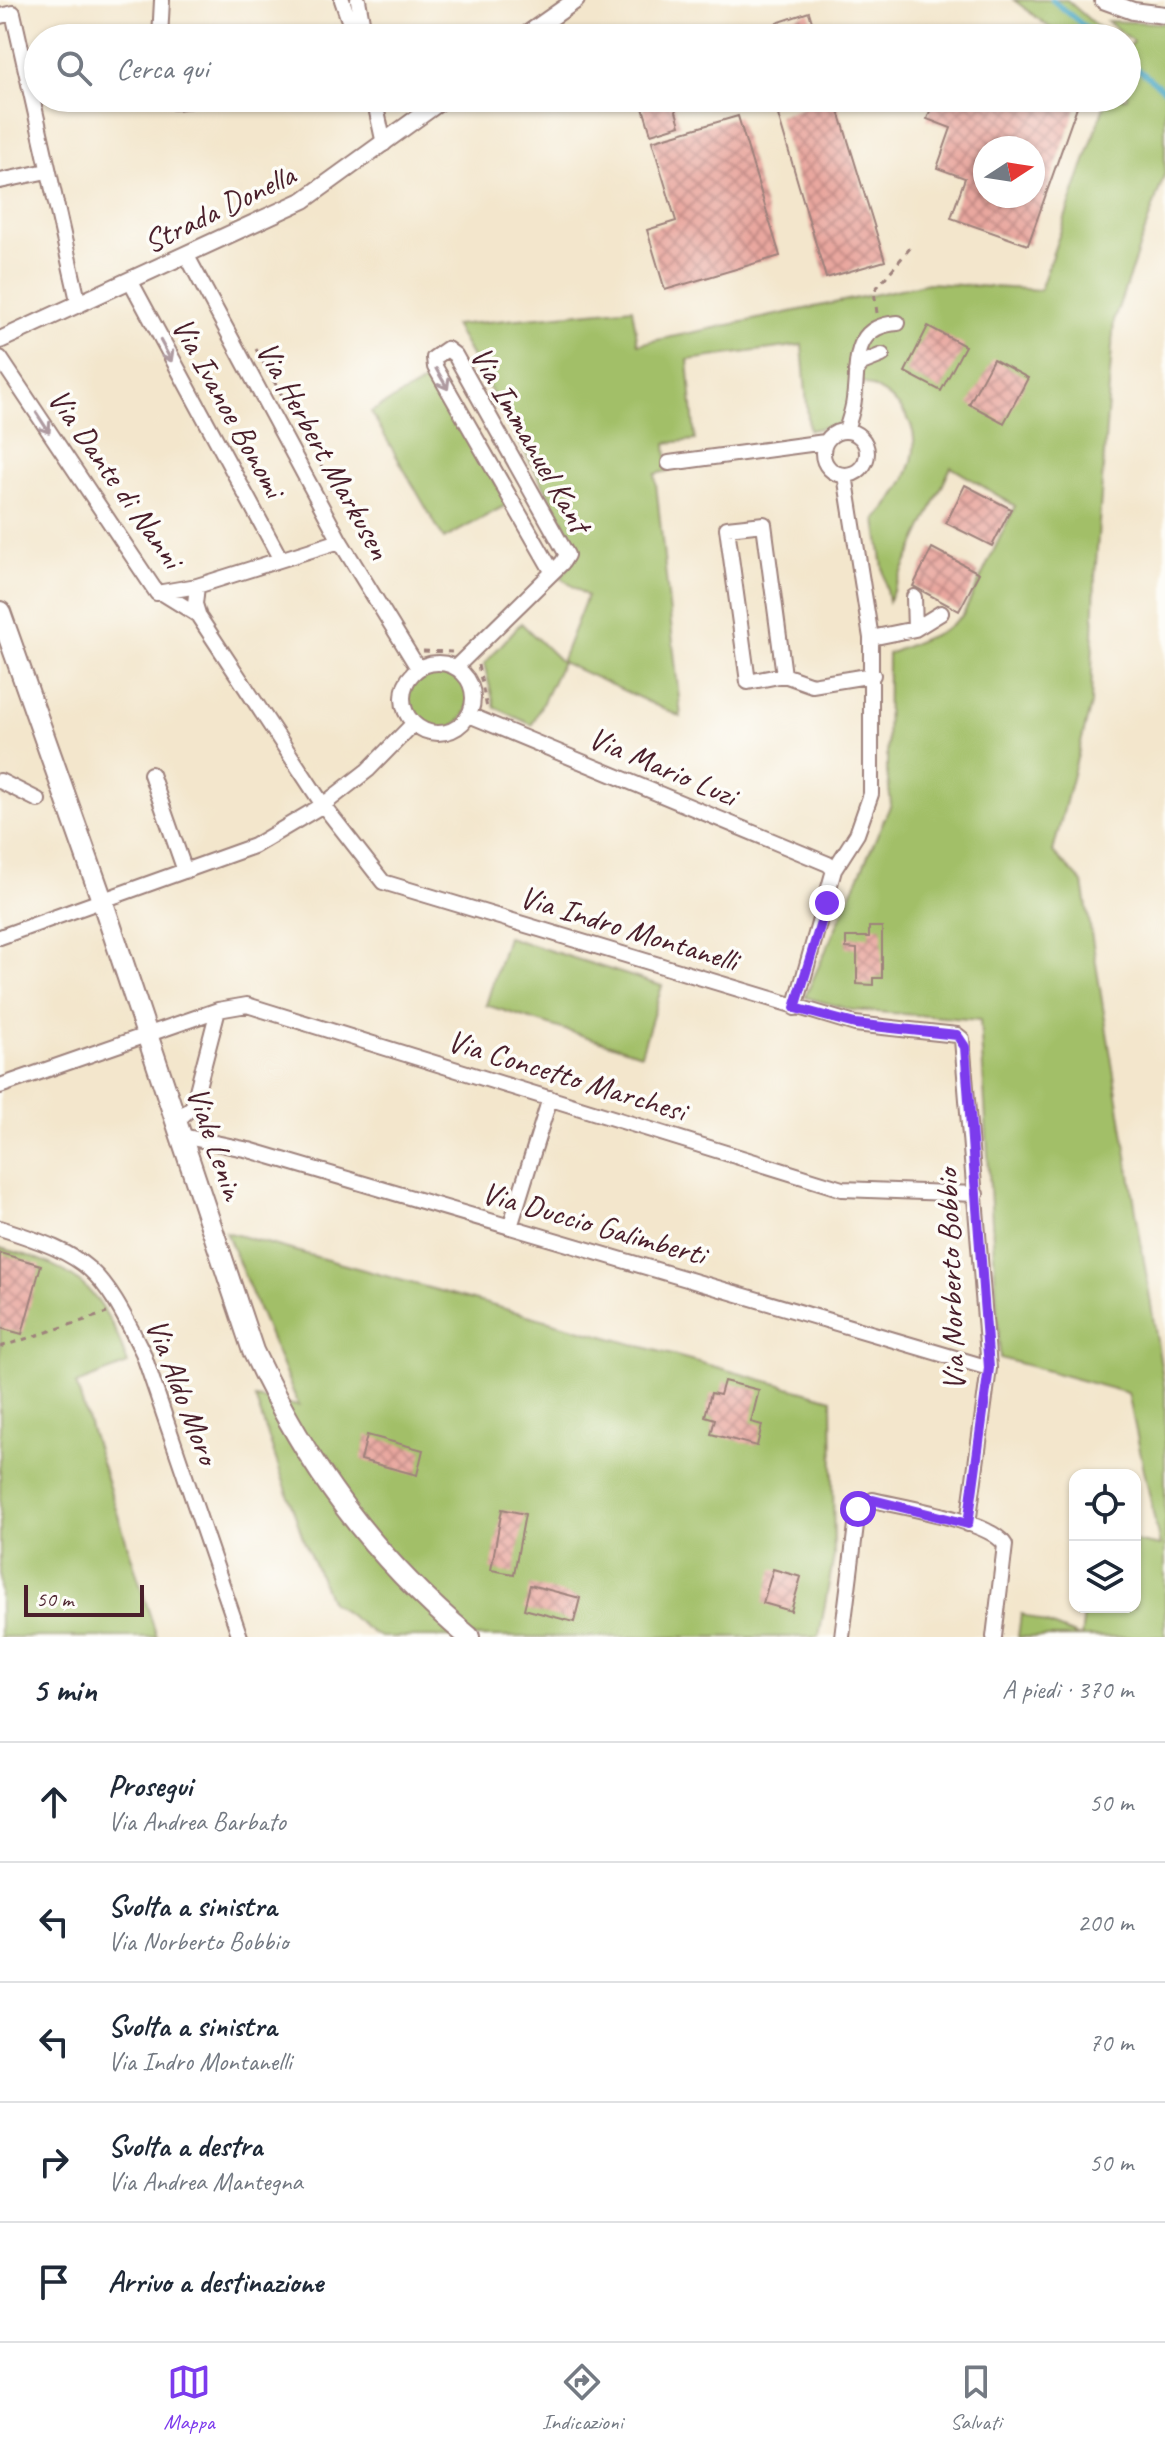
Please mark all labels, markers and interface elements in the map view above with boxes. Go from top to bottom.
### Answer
search box [24,24,1141,112]
icon: search [52,46,96,90]
text: Cerca qui [116,49,209,87]
north arrow [973,136,1045,208]
street label: Strada Donella [137,153,304,263]
street label: Via Ivanoe Bonomi [162,310,297,508]
street label: Via Herbert Markusen [247,334,401,567]
one-way arrow [158,339,174,363]
street label: Via Immanuel Kant [461,339,603,543]
one-way arrow [434,367,450,390]
street label: Via Dante di Nanni [38,380,195,579]
one-way arrow [35,412,51,434]
street label: Via Mario Luzi [583,717,747,818]
street label: Via Indro Montanelli [515,876,747,982]
route end [809,885,845,921]
street label: Via Concetto Marchesi [443,1020,695,1132]
street label: Viale Lenin [177,1081,254,1207]
street label: Via Norberto Bobbio [926,1165,975,1391]
street label: Via Duccio Galimberti [477,1172,714,1276]
street label: Via Aldo Moro [136,1313,230,1473]
map controls [1069,1469,1141,1613]
button: locate [1069,1469,1141,1541]
route start [840,1491,876,1527]
button: layers [1069,1541,1141,1613]
scale bar [24,1581,144,1617]
text: 50 m [36,1585,73,1613]
text: 5 min [32,1668,97,1711]
text: A piedi · 370 m [1002,1673,1133,1706]
text: Prosegui [108,1767,192,1805]
icon: ahead [32,1780,76,1824]
text: 50 m [1089,1786,1133,1819]
text: Via Andrea Barbato [108,1805,286,1838]
text: Svolta a sinistra [108,1887,277,1925]
icon: left [32,1900,76,1944]
text: 200 m [1077,1906,1133,1939]
text: Via Norberto Bobbio [108,1925,288,1958]
text: Svolta a sinistra [108,2007,277,2045]
icon: left [32,2020,76,2064]
text: 70 m [1089,2026,1133,2059]
text: Via Indro Montanelli [108,2045,292,2078]
text: Svolta a destra [108,2127,262,2165]
icon: right [32,2140,76,2184]
text: 50 m [1089,2146,1133,2179]
text: Via Andrea Mantegna [108,2165,303,2198]
icon: arrive [32,2260,76,2304]
text: Arrivo a destinazione [108,2263,323,2301]
tab: Mappa [164,2360,215,2436]
tab: Indicazioni [542,2360,623,2436]
tab: Salvati [950,2360,1001,2436]

